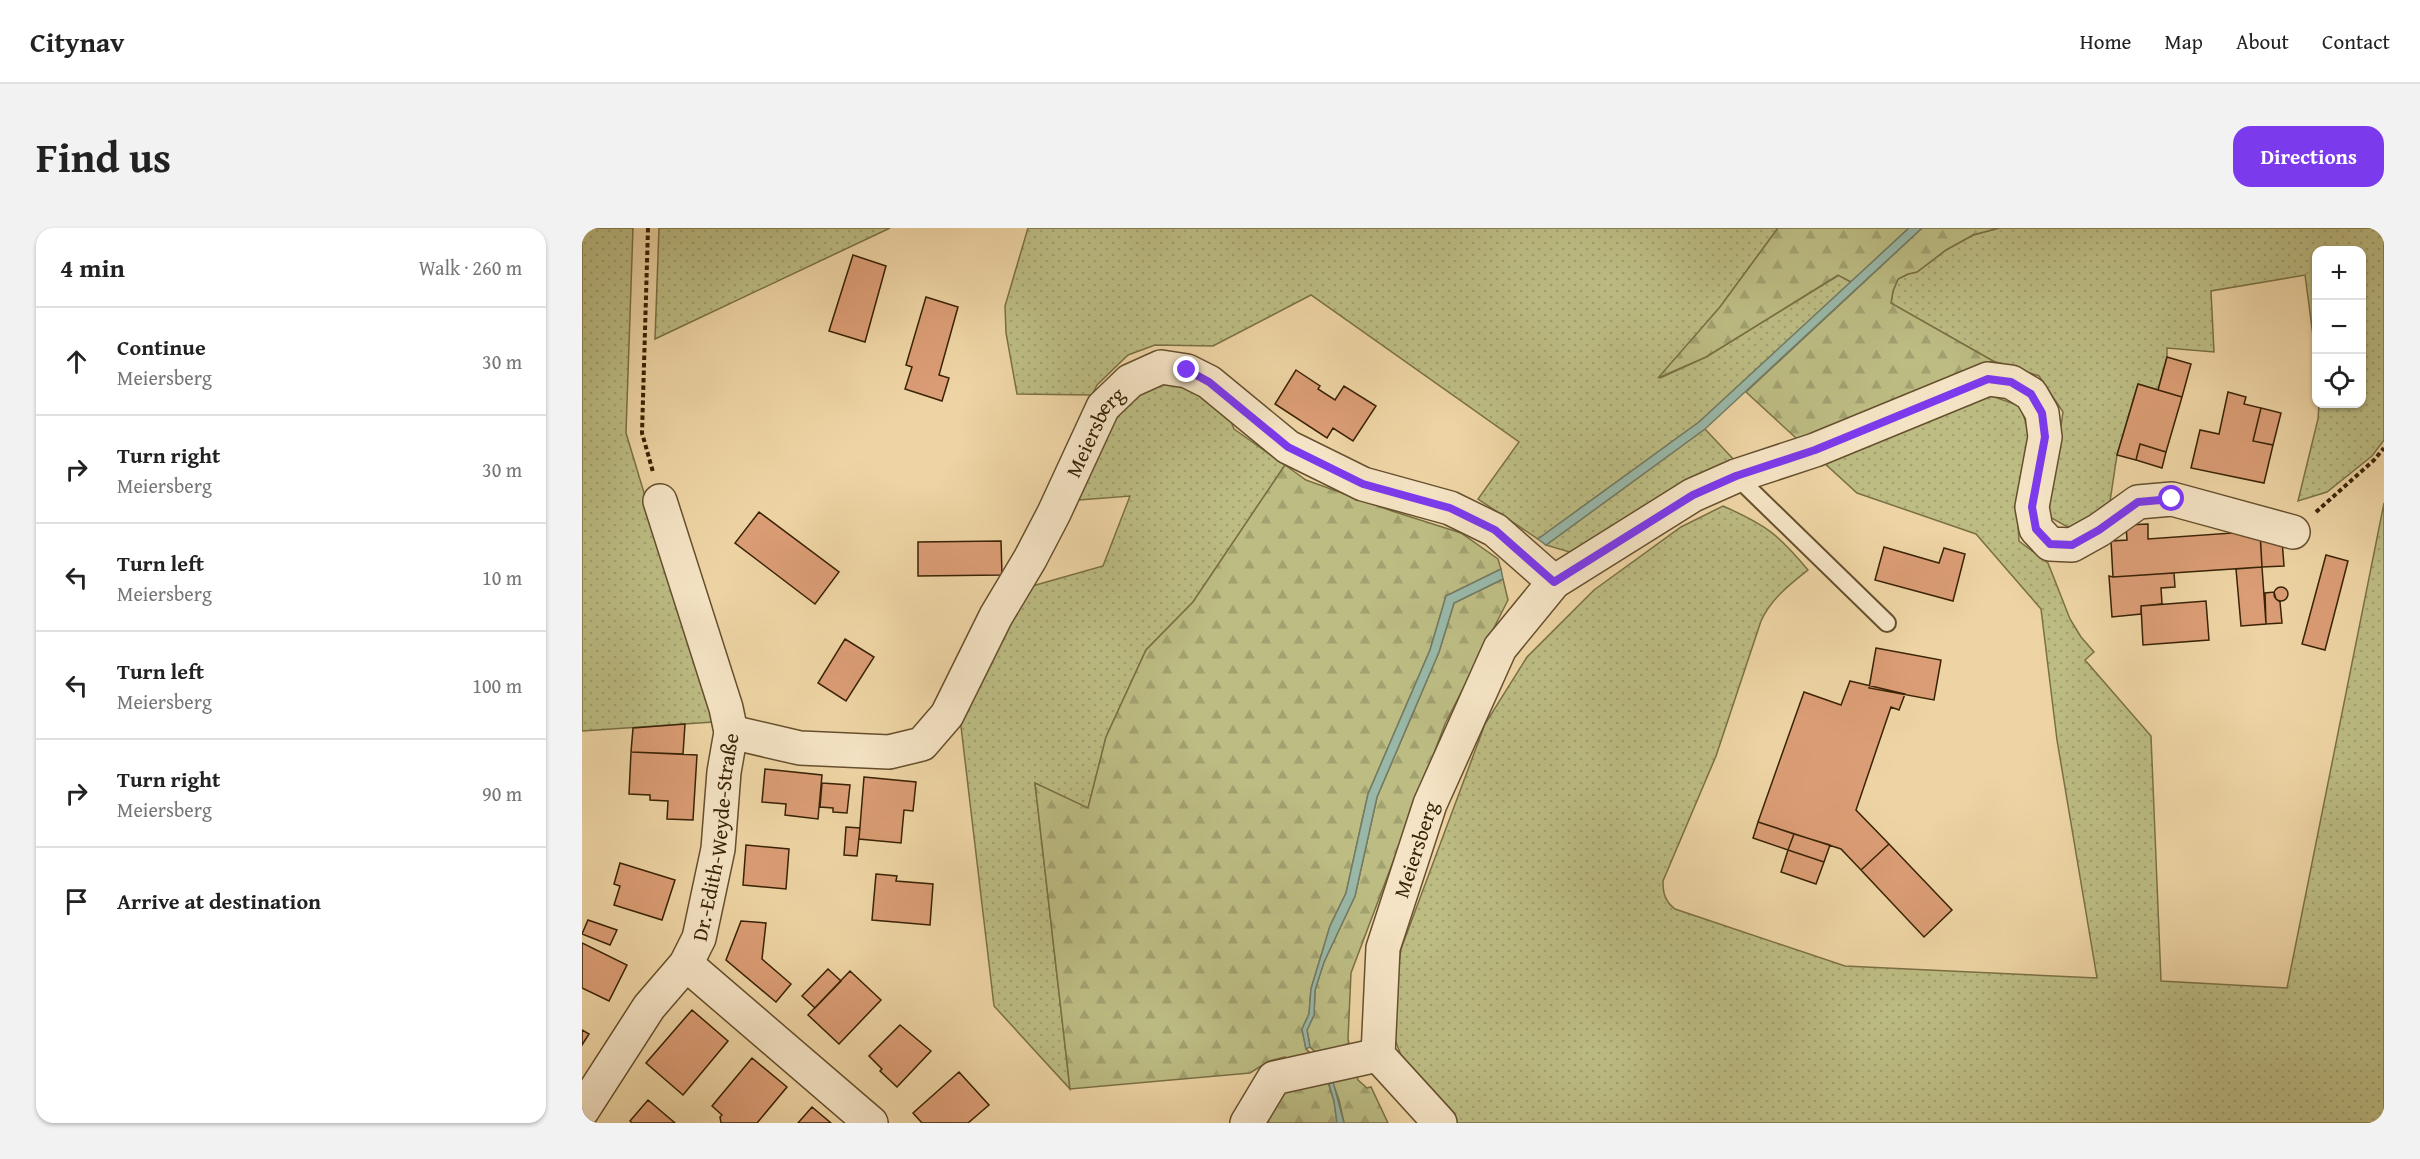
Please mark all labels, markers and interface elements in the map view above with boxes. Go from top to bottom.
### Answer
text: Citynav [30,21,124,62]
text: Home [2080,26,2131,57]
text: Map [2164,26,2203,57]
text: About [2236,26,2289,57]
text: Contact [2322,26,2390,57]
text: Find us [36,126,171,187]
button: Directions [2233,126,2384,187]
map controls [2312,246,2366,408]
button: + [2312,246,2366,300]
text: 4 min [60,248,125,287]
text: Walk · 260 m [419,253,522,282]
button: − [2312,300,2366,354]
text: Continue [117,331,206,363]
icon: ahead [60,345,93,378]
text: 30 m [482,347,522,376]
button: locate [2312,354,2366,408]
route end [1173,356,1199,382]
text: Meiersberg [117,363,212,392]
street label: Meiersberg [1057,379,1132,482]
text: Turn right [117,439,220,471]
icon: right [60,453,93,486]
text: 30 m [482,455,522,484]
text: Meiersberg [117,471,212,500]
route start [2158,485,2184,511]
text: Turn left [117,547,204,579]
icon: left [60,561,93,594]
text: 10 m [482,563,522,592]
text: Meiersberg [117,579,212,608]
text: Turn left [117,655,204,687]
icon: left [60,669,93,702]
text: 100 m [472,671,522,700]
text: Meiersberg [117,687,212,716]
street label: Dr.-Edith-Weyde-Straße [683,730,746,944]
text: Turn right [117,763,220,795]
icon: right [60,777,93,810]
text: 90 m [482,779,522,808]
text: Meiersberg [117,795,212,824]
street label: Meiersberg [1385,797,1446,901]
icon: arrive [60,885,93,918]
text: Arrive at destination [117,885,321,917]

